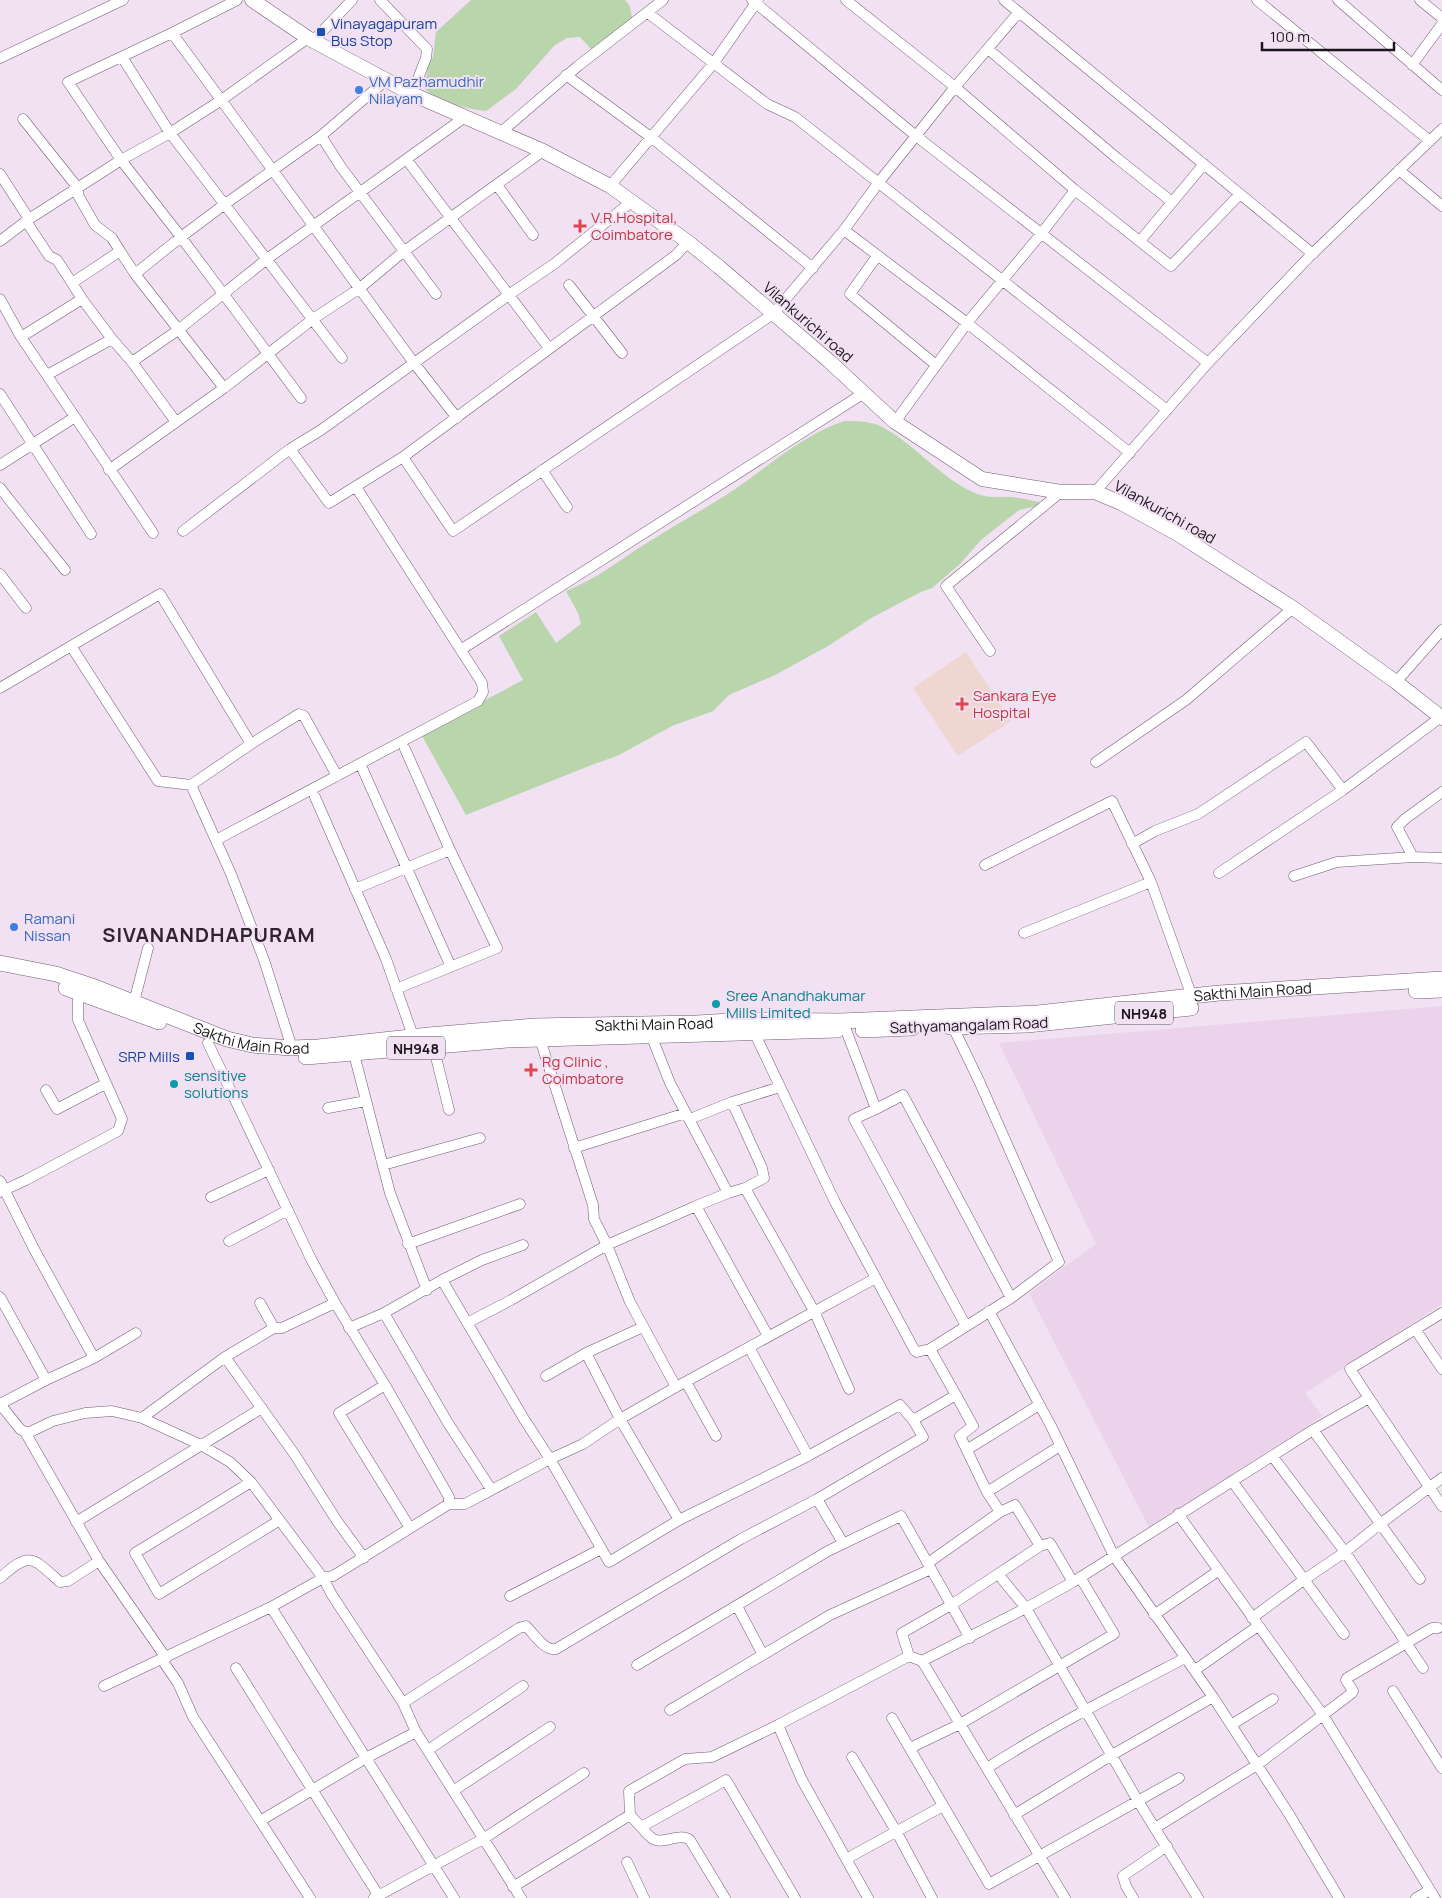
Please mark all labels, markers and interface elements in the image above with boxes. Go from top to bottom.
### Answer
place label: Vinayagapuram Bus Stop [331,13,437,51]
scale bar [1262,20,1394,52]
marker: Vinayagapuram Bus Stop [315,26,327,38]
text: 100 m [1270,26,1310,47]
place label: VM Pazhamudhir Nilayam [369,71,485,109]
marker: VM Pazhamudhir Nilayam [353,84,365,96]
place label: V.R.Hospital, Coimbatore [591,207,677,245]
marker: V.R.Hospital, Coimbatore [573,219,587,233]
street label: Vilankurichi road [758,277,858,367]
street label: Vilankurichi road [1110,475,1220,549]
place label: Sankara Eye Hospital [973,685,1057,723]
marker: Sankara Eye Hospital [955,697,969,711]
place label: Ramani Nissan [24,908,75,946]
marker: Ramani Nissan [8,921,20,933]
district label: SIVANANDHAPURAM [102,921,316,948]
street label: Sakthi Main Road [1192,977,1312,1006]
place label: Sree Anandhakumar Mills Limited [726,985,866,1023]
marker: Sree Anandhakumar Mills Limited [710,998,722,1010]
road number: NH948 [1115,1001,1173,1024]
street label: Sakthi Main Road [595,1012,714,1035]
street label: Sathyamangalam Road [889,1012,1049,1038]
street label: Sakthi Main Road [190,1016,310,1058]
road number: NH948 [387,1036,445,1060]
place label: SRP Mills [118,1046,180,1067]
marker: SRP Mills [184,1050,196,1062]
place label: Rg Clinic , Coimbatore [542,1051,624,1089]
marker: Rg Clinic , Coimbatore [524,1063,538,1077]
place label: sensitive solutions [184,1065,248,1103]
marker: sensitive solutions [168,1078,180,1090]

